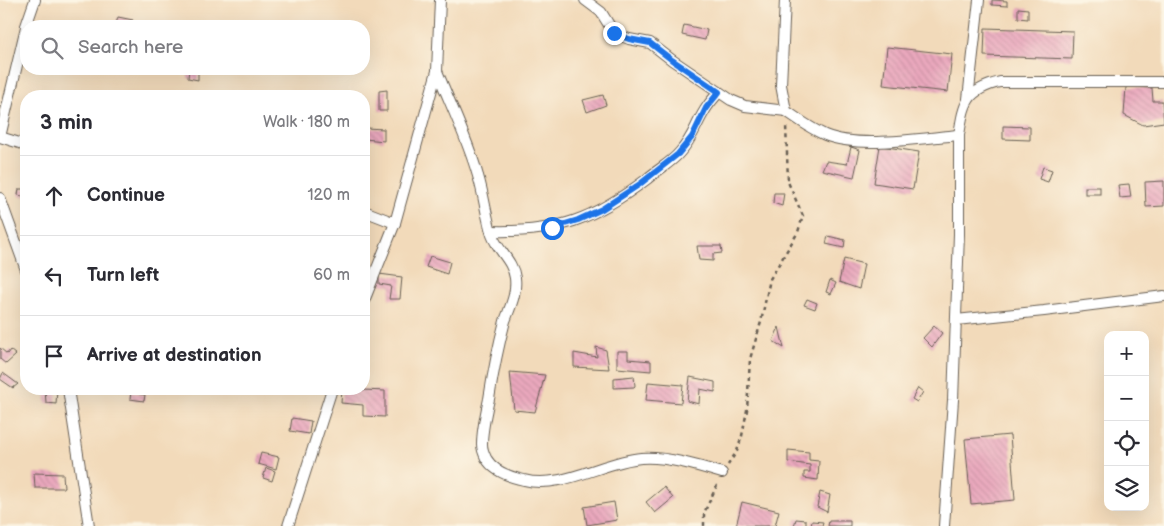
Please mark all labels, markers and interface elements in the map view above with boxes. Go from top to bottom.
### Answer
search box [20,20,370,75]
route end [603,22,626,45]
icon: search [38,34,66,62]
text: Search here [78,36,183,59]
text: 3 min [40,110,93,135]
text: Walk · 180 m [263,113,350,132]
icon: ahead [40,182,68,210]
text: Continue [87,184,165,207]
text: 120 m [307,186,350,205]
route start [541,217,564,240]
icon: left [40,262,68,290]
text: Turn left [87,264,159,287]
text: 60 m [313,266,350,285]
map controls [1104,331,1149,511]
button: + [1104,331,1149,376]
icon: arrive [40,342,68,370]
text: Arrive at destination [87,344,262,367]
button: − [1104,376,1149,421]
button: locate [1104,421,1149,466]
button: layers [1104,466,1149,511]

